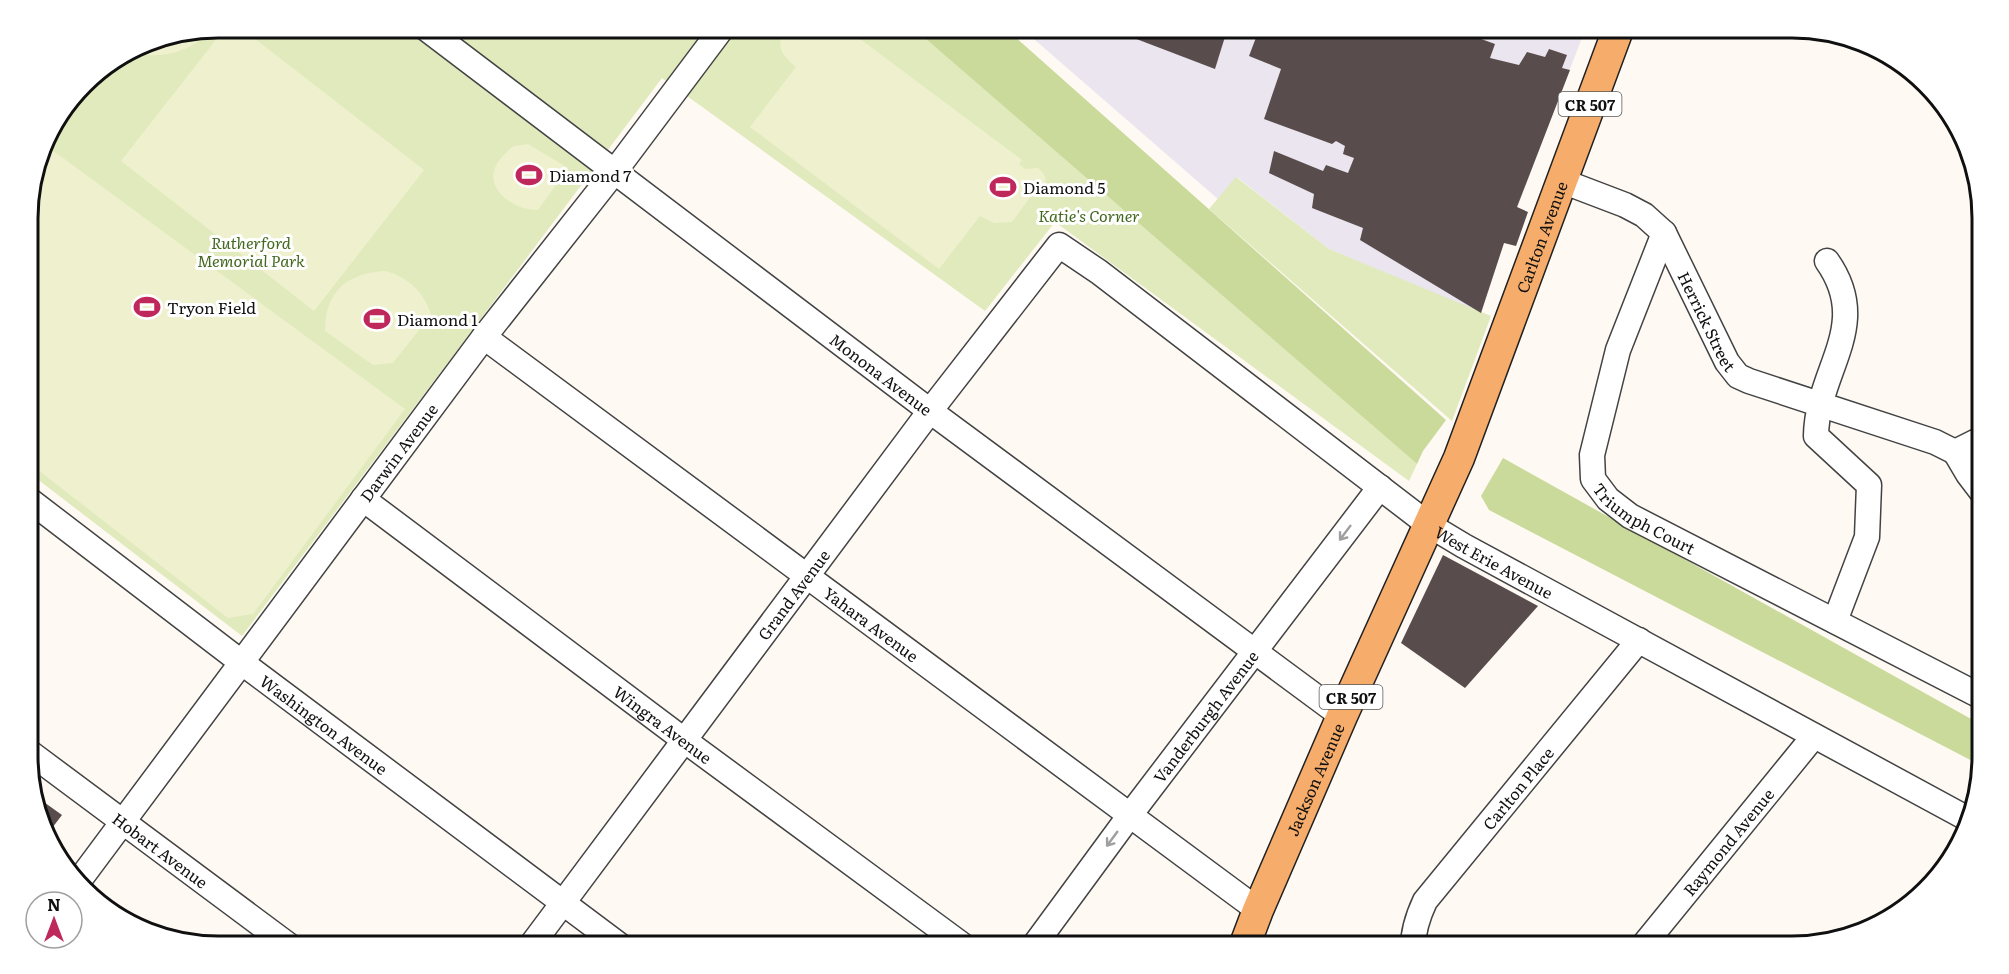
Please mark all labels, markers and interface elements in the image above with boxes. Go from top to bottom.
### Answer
road number: CR 507 [1558,92,1622,116]
sports icon: Diamond 7 [514,160,544,190]
place label: Diamond 7 [549,163,631,187]
sports icon: Diamond 5 [988,172,1018,202]
place label: Diamond 5 [1023,175,1105,199]
street label: Carlton Avenue [1509,178,1573,296]
park label: Katie's Corner [1038,203,1140,227]
park label: Rutherford Memorial Park [197,230,305,272]
street label: Herrick Street [1672,267,1742,377]
sports icon: Tryon Field [132,292,162,322]
place label: Tryon Field [167,295,256,319]
sports icon: Diamond 1 [362,304,392,334]
place label: Diamond 1 [397,307,478,331]
street label: Monona Avenue [825,327,938,421]
street label: Darwin Avenue [354,398,443,506]
street label: Triumph Court [1588,477,1700,560]
street label: West Erie Avenue [1431,519,1558,604]
one-way arrow [1338,525,1351,541]
street label: Grand Avenue [751,544,835,645]
street label: Yahara Avenue [819,580,924,667]
street label: Vanderburgh Avenue [1147,645,1264,787]
street label: Washington Avenue [255,668,393,780]
street label: Wingra Avenue [609,679,717,769]
road number: CR 507 [1320,685,1382,709]
street label: Jackson Avenue [1280,719,1350,840]
street label: Carlton Place [1476,741,1559,835]
street label: Raymond Avenue [1677,783,1779,901]
street label: Hobart Avenue [108,806,213,894]
one-way arrow [1106,831,1119,847]
north arrow [24,890,84,950]
text: N [47,892,61,916]

